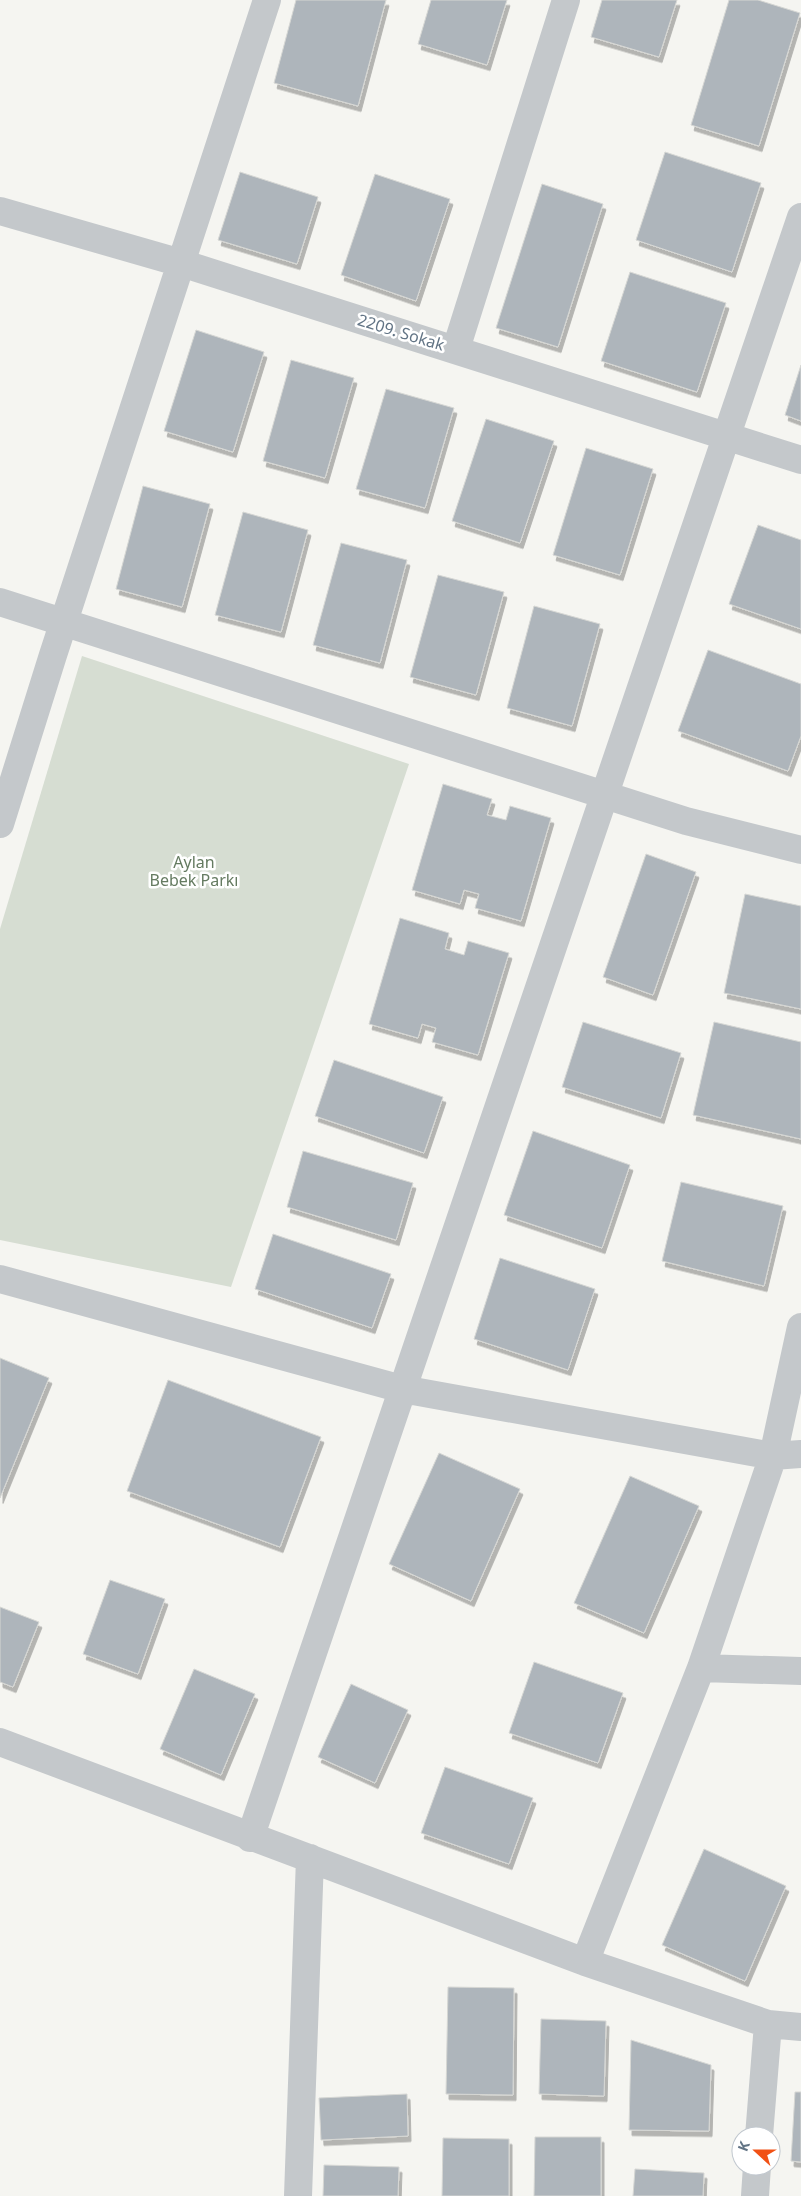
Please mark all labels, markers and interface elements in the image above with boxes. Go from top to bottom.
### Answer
street label: 2209. Sokak [355,308,447,356]
park label: Aylan Bebek Parkı [150,851,238,891]
north arrow [731,2126,781,2176]
text: K [733,2138,754,2154]

